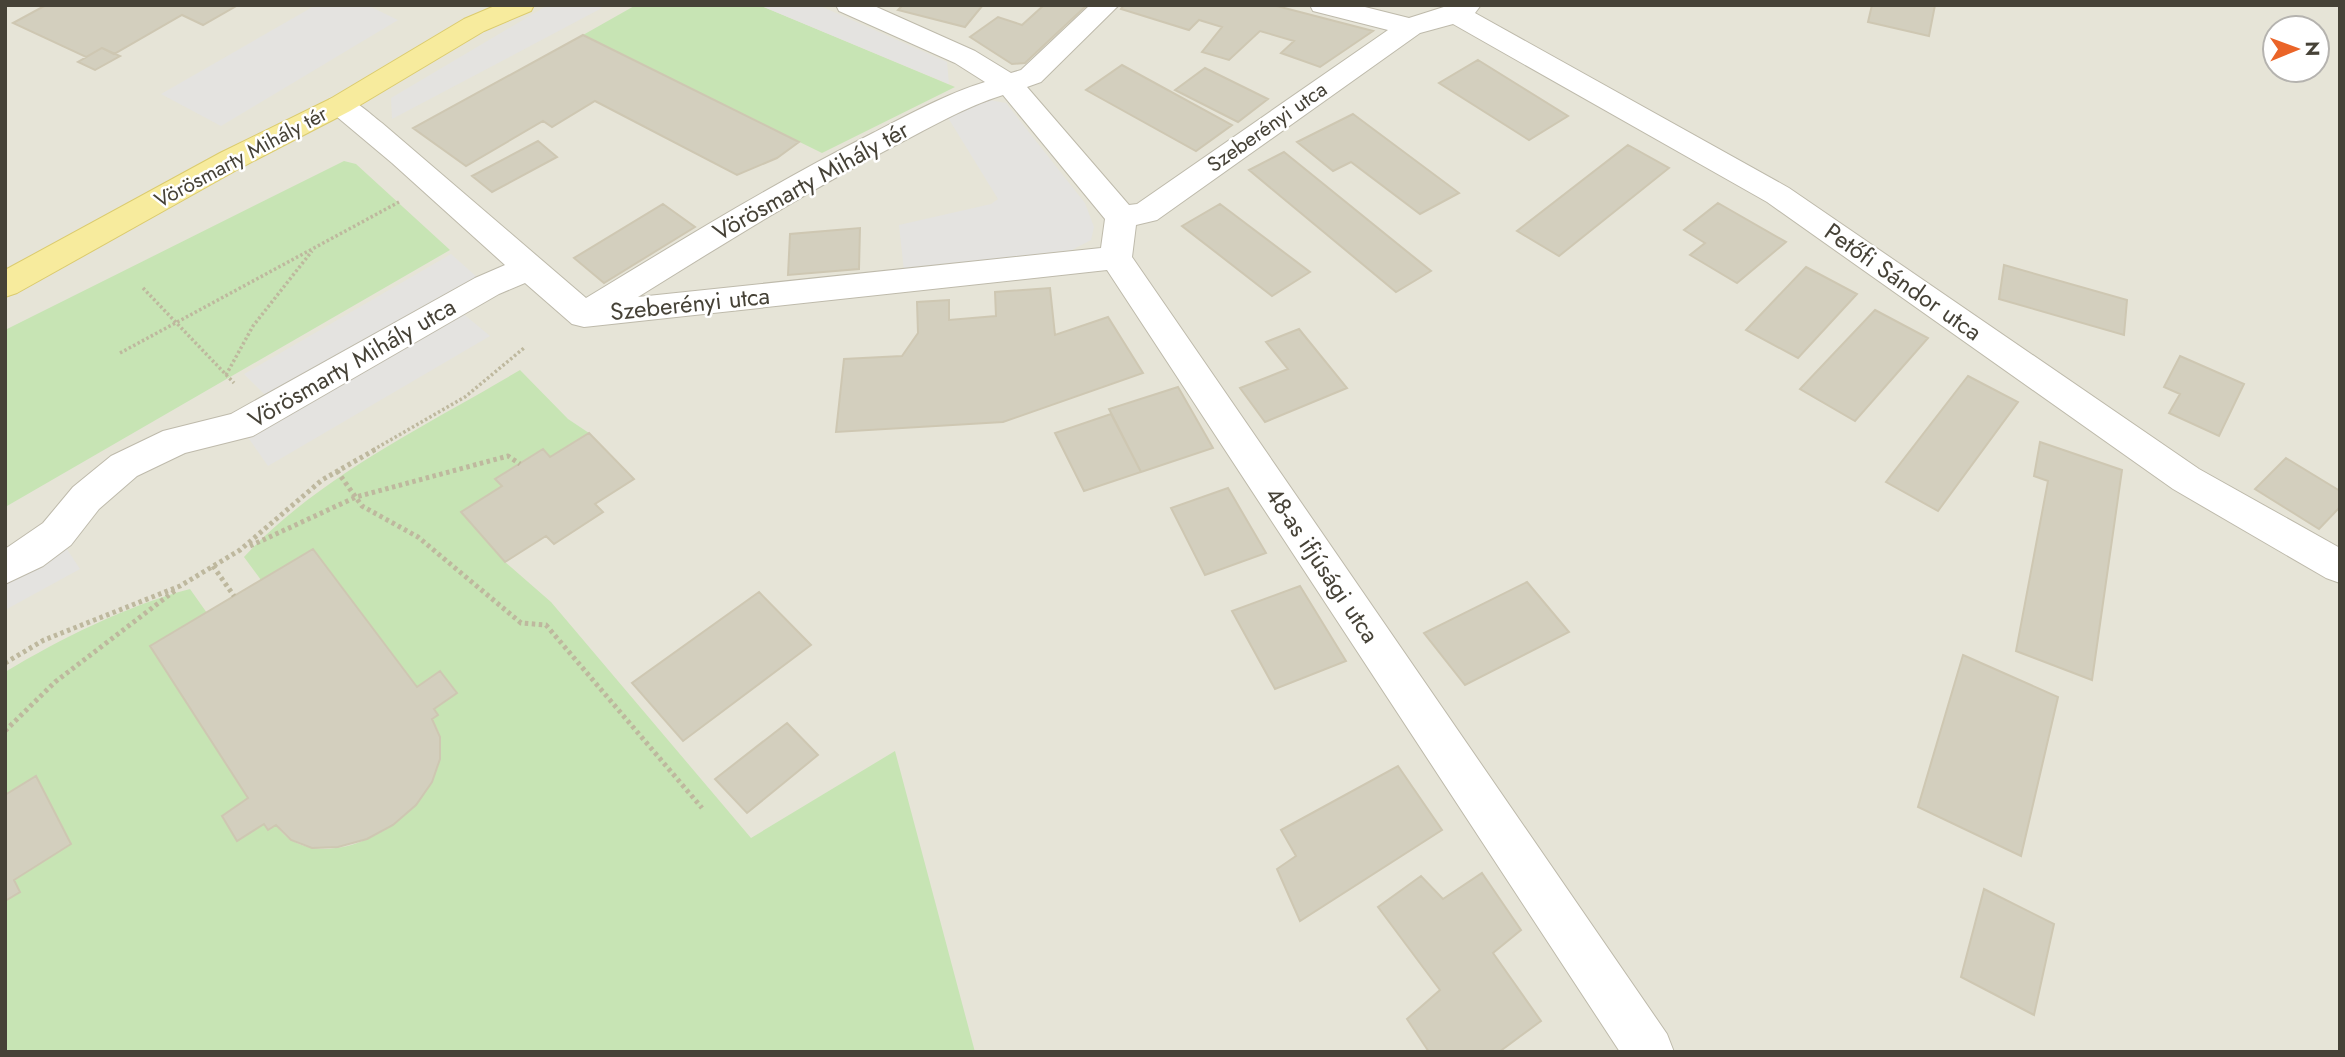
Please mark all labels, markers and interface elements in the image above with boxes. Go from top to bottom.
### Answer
north arrow [2261,14,2331,84]
text: N [2299,41,2326,56]
street label: Szeberényi utca [1201,74,1333,180]
street label: Vörösmarty Mihály tér [149,98,333,215]
street label: Vörösmarty Mihály tér [706,112,916,249]
street label: Petőfi Sándor utca [1817,214,1989,349]
street label: Szeberényi utca [608,278,772,329]
street label: Vörösmarty Mihály utca [242,289,462,436]
street label: 48-as ifjúsági utca [1257,479,1388,650]

